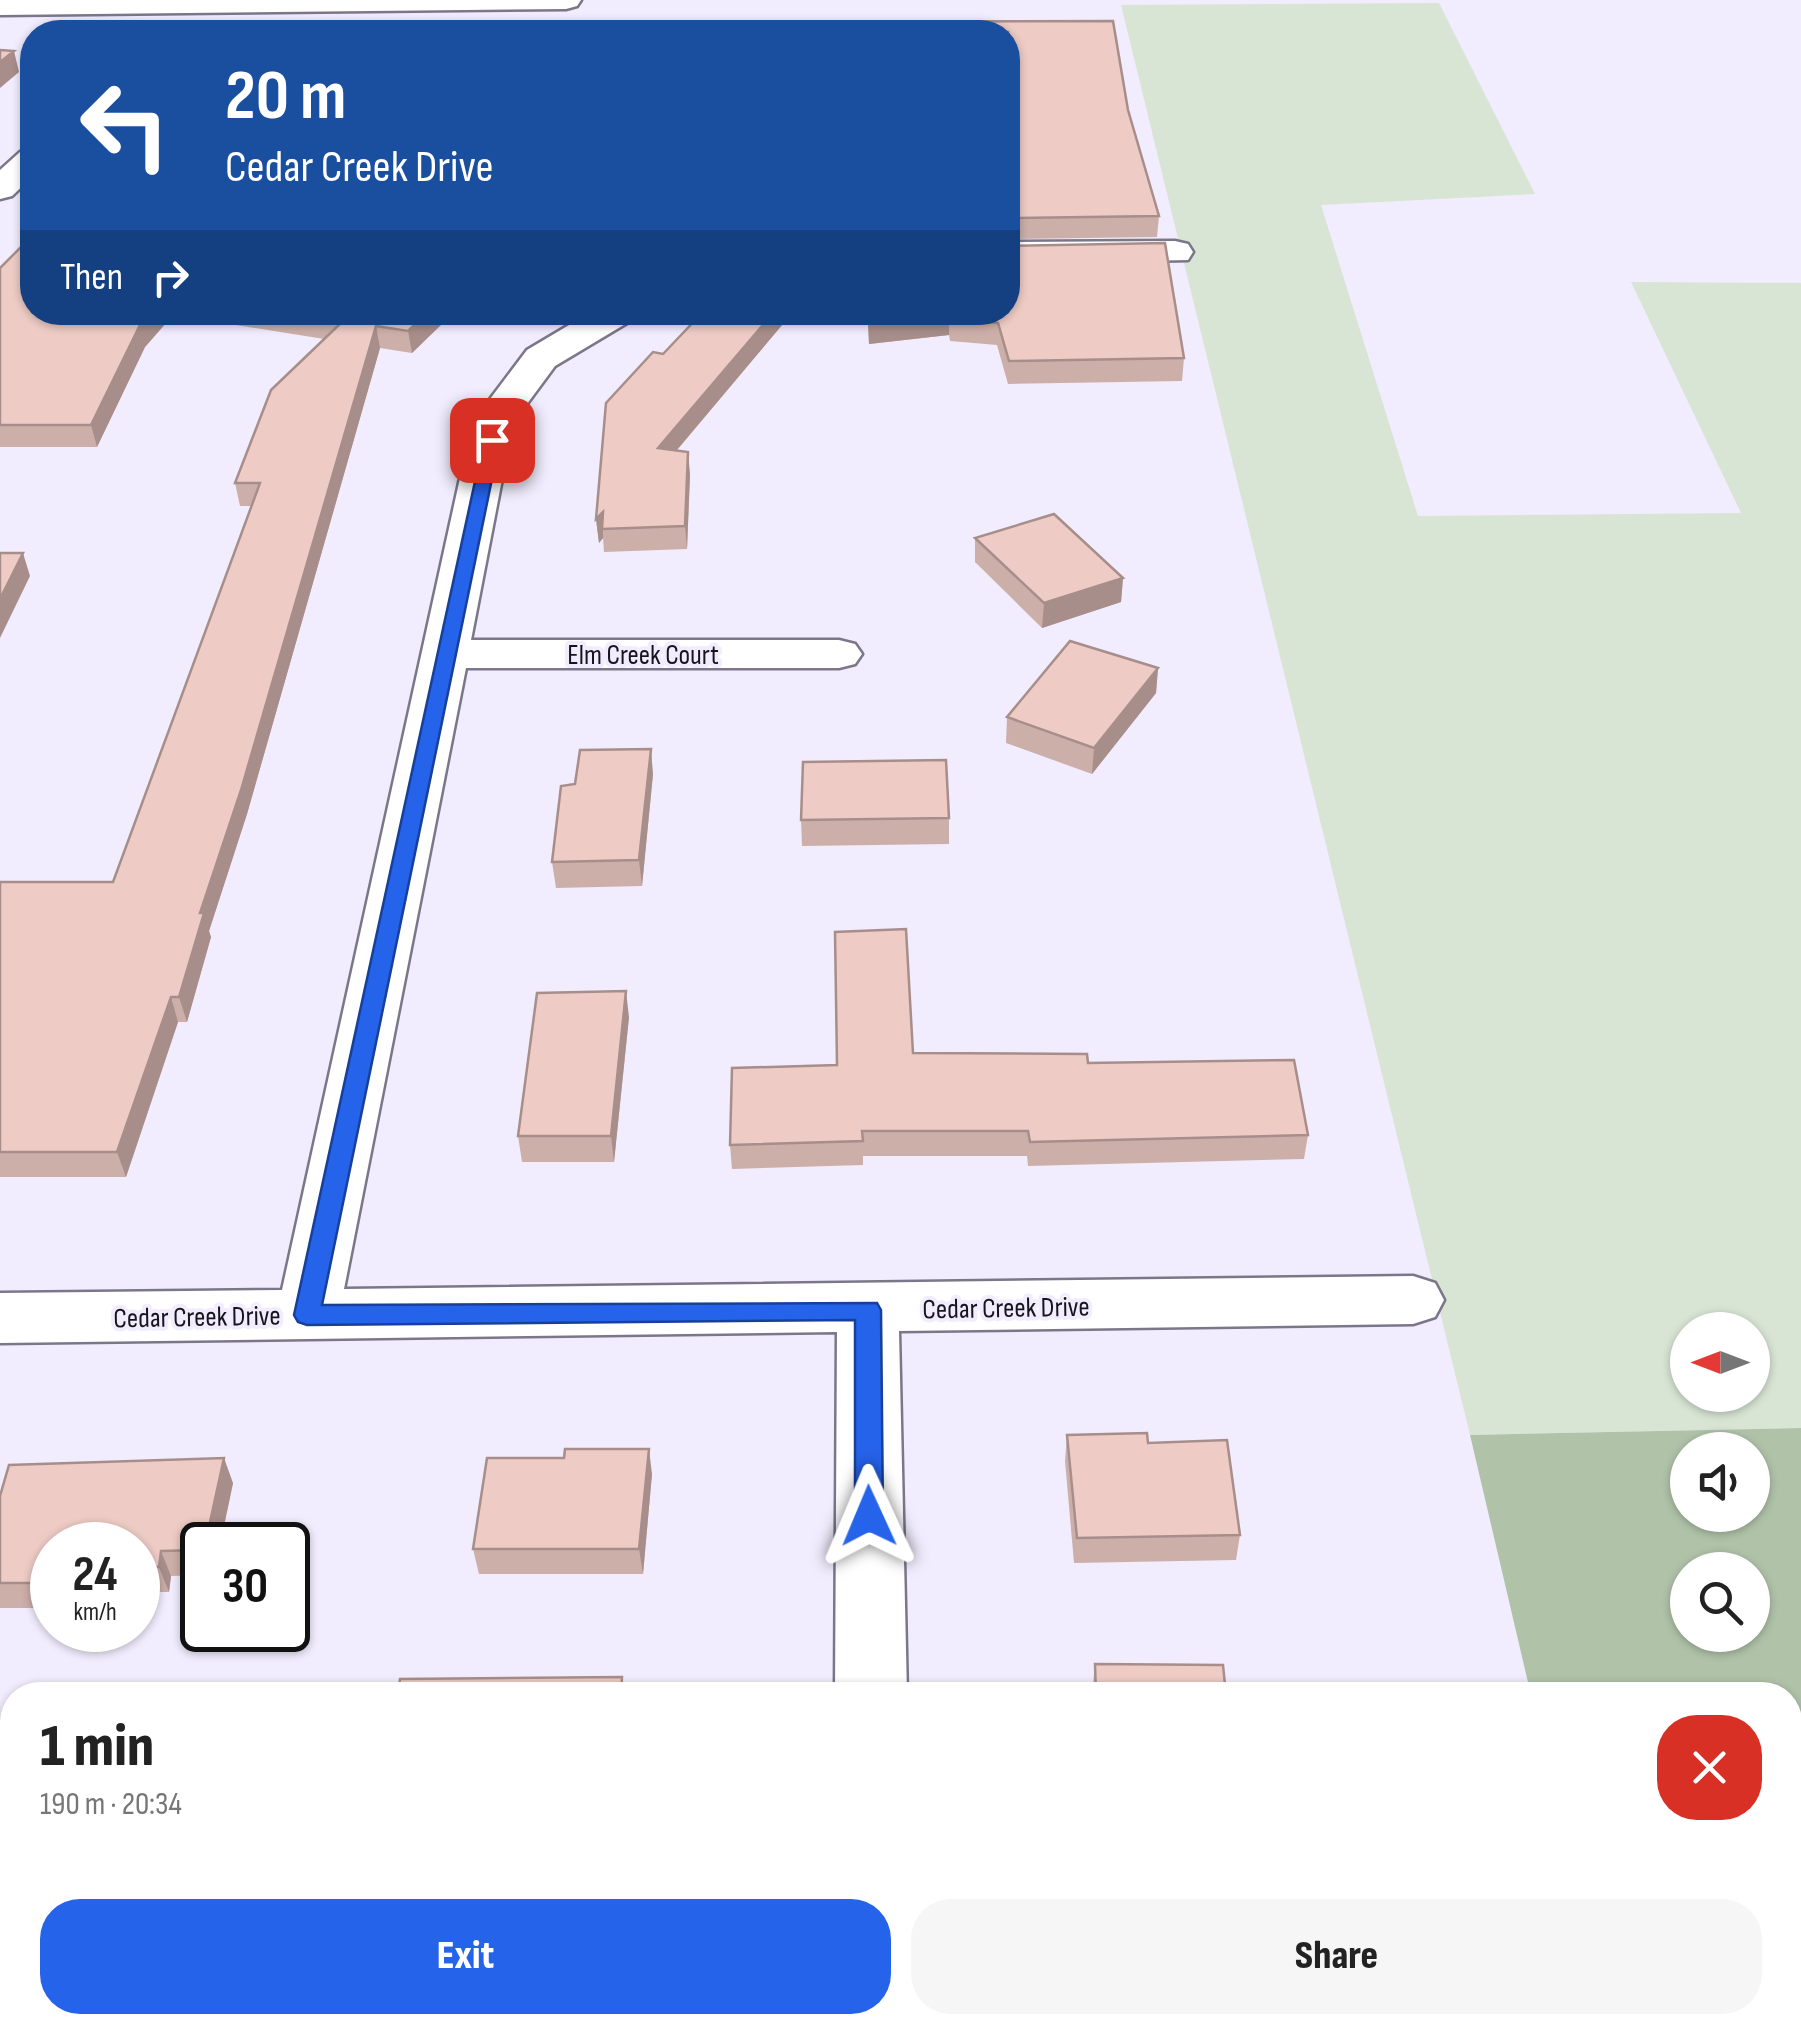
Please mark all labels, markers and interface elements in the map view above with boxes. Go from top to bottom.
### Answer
text: 20 m [225,55,346,139]
icon: left [60,60,190,190]
text: Cedar Creek Drive [225,140,494,195]
icon: right [143,250,198,305]
text: Then [60,255,123,300]
pin [450,398,535,483]
icon: arrive [465,413,520,468]
street label: Elm Creek Court [567,639,719,672]
street label: Cedar Creek Drive [922,1291,1090,1326]
street label: Cedar Creek Drive [113,1300,281,1335]
north arrow [1670,1312,1770,1412]
map controls [1670,1312,1770,1652]
button: sound [1670,1432,1770,1532]
position arrow [817,1464,921,1568]
speed limit sign: 30 [180,1522,310,1652]
text: 24 [73,1545,117,1605]
button: search [1670,1552,1770,1652]
text: km/h [73,1597,117,1628]
text: 1 min [40,1711,154,1783]
button: close [1657,1715,1762,1820]
text: 190 m · 20:34 [40,1785,182,1824]
button: Exit [40,1899,891,2014]
button: Share [911,1899,1762,2014]

